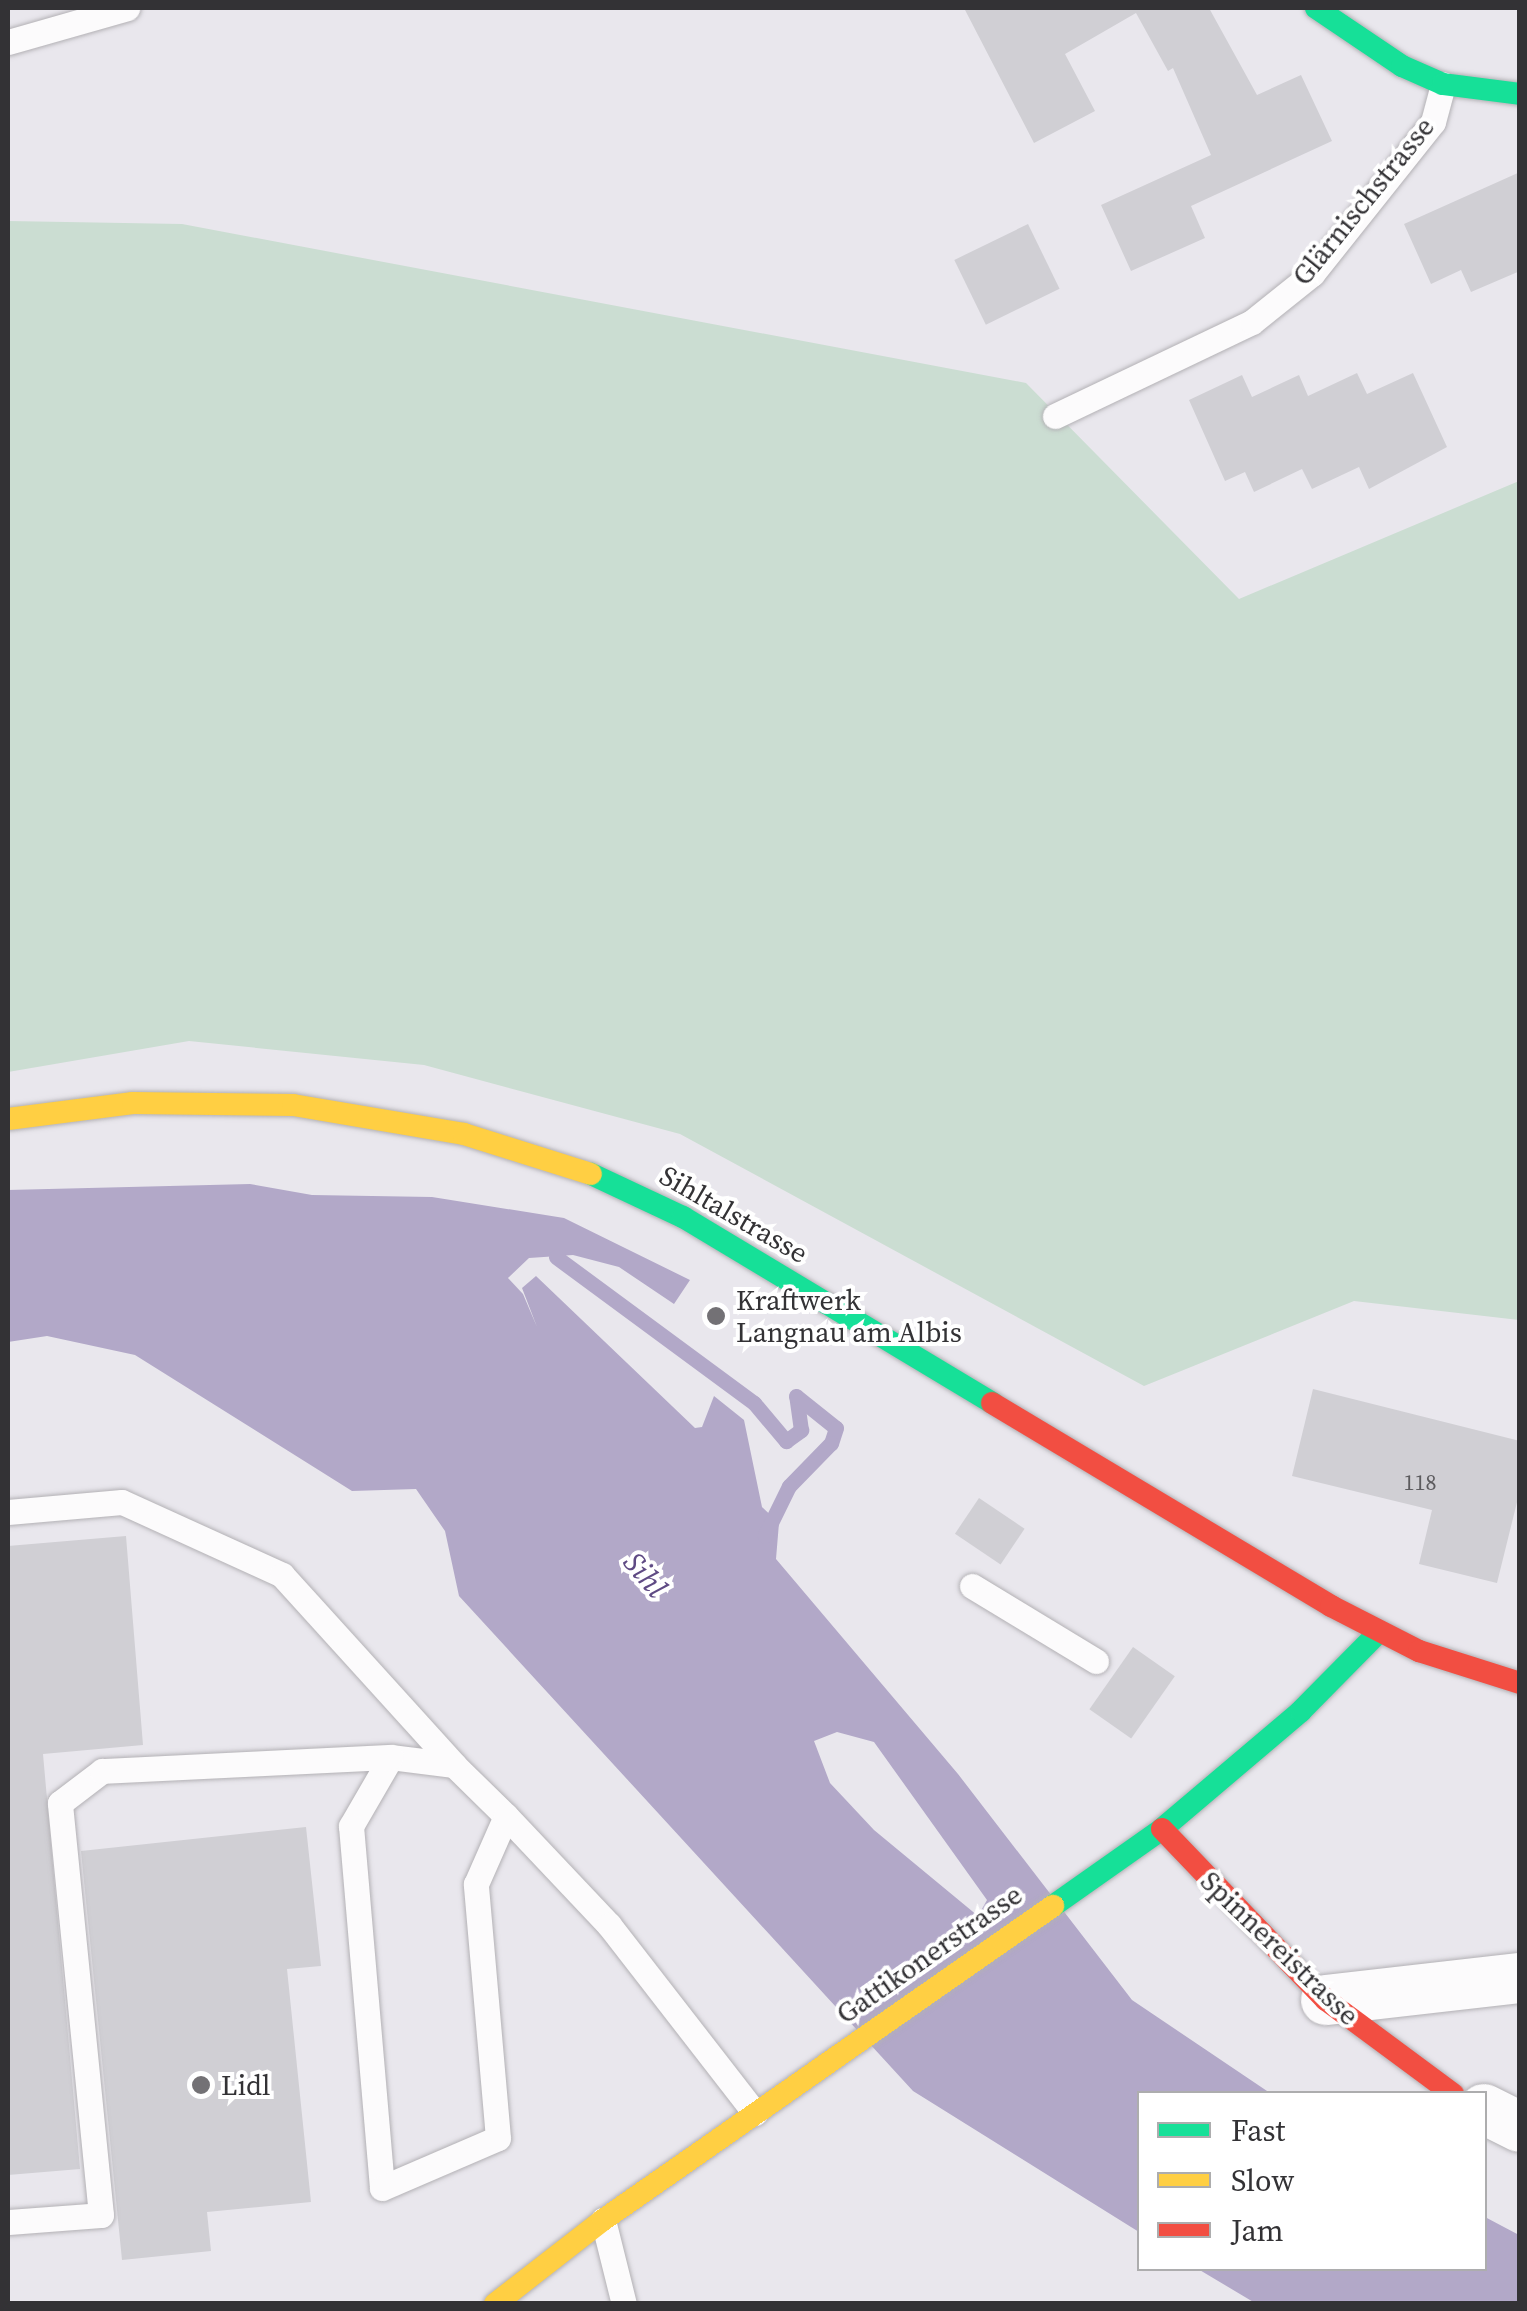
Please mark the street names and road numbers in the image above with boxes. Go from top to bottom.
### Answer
street label: Glärnischstrasse [1285,110,1441,292]
street label: Sihltalstrasse [654,1158,814,1270]
street label: Spinnereistrasse [1194,1864,1366,2032]
street label: Gattikonerstrasse [830,1878,1028,2030]

